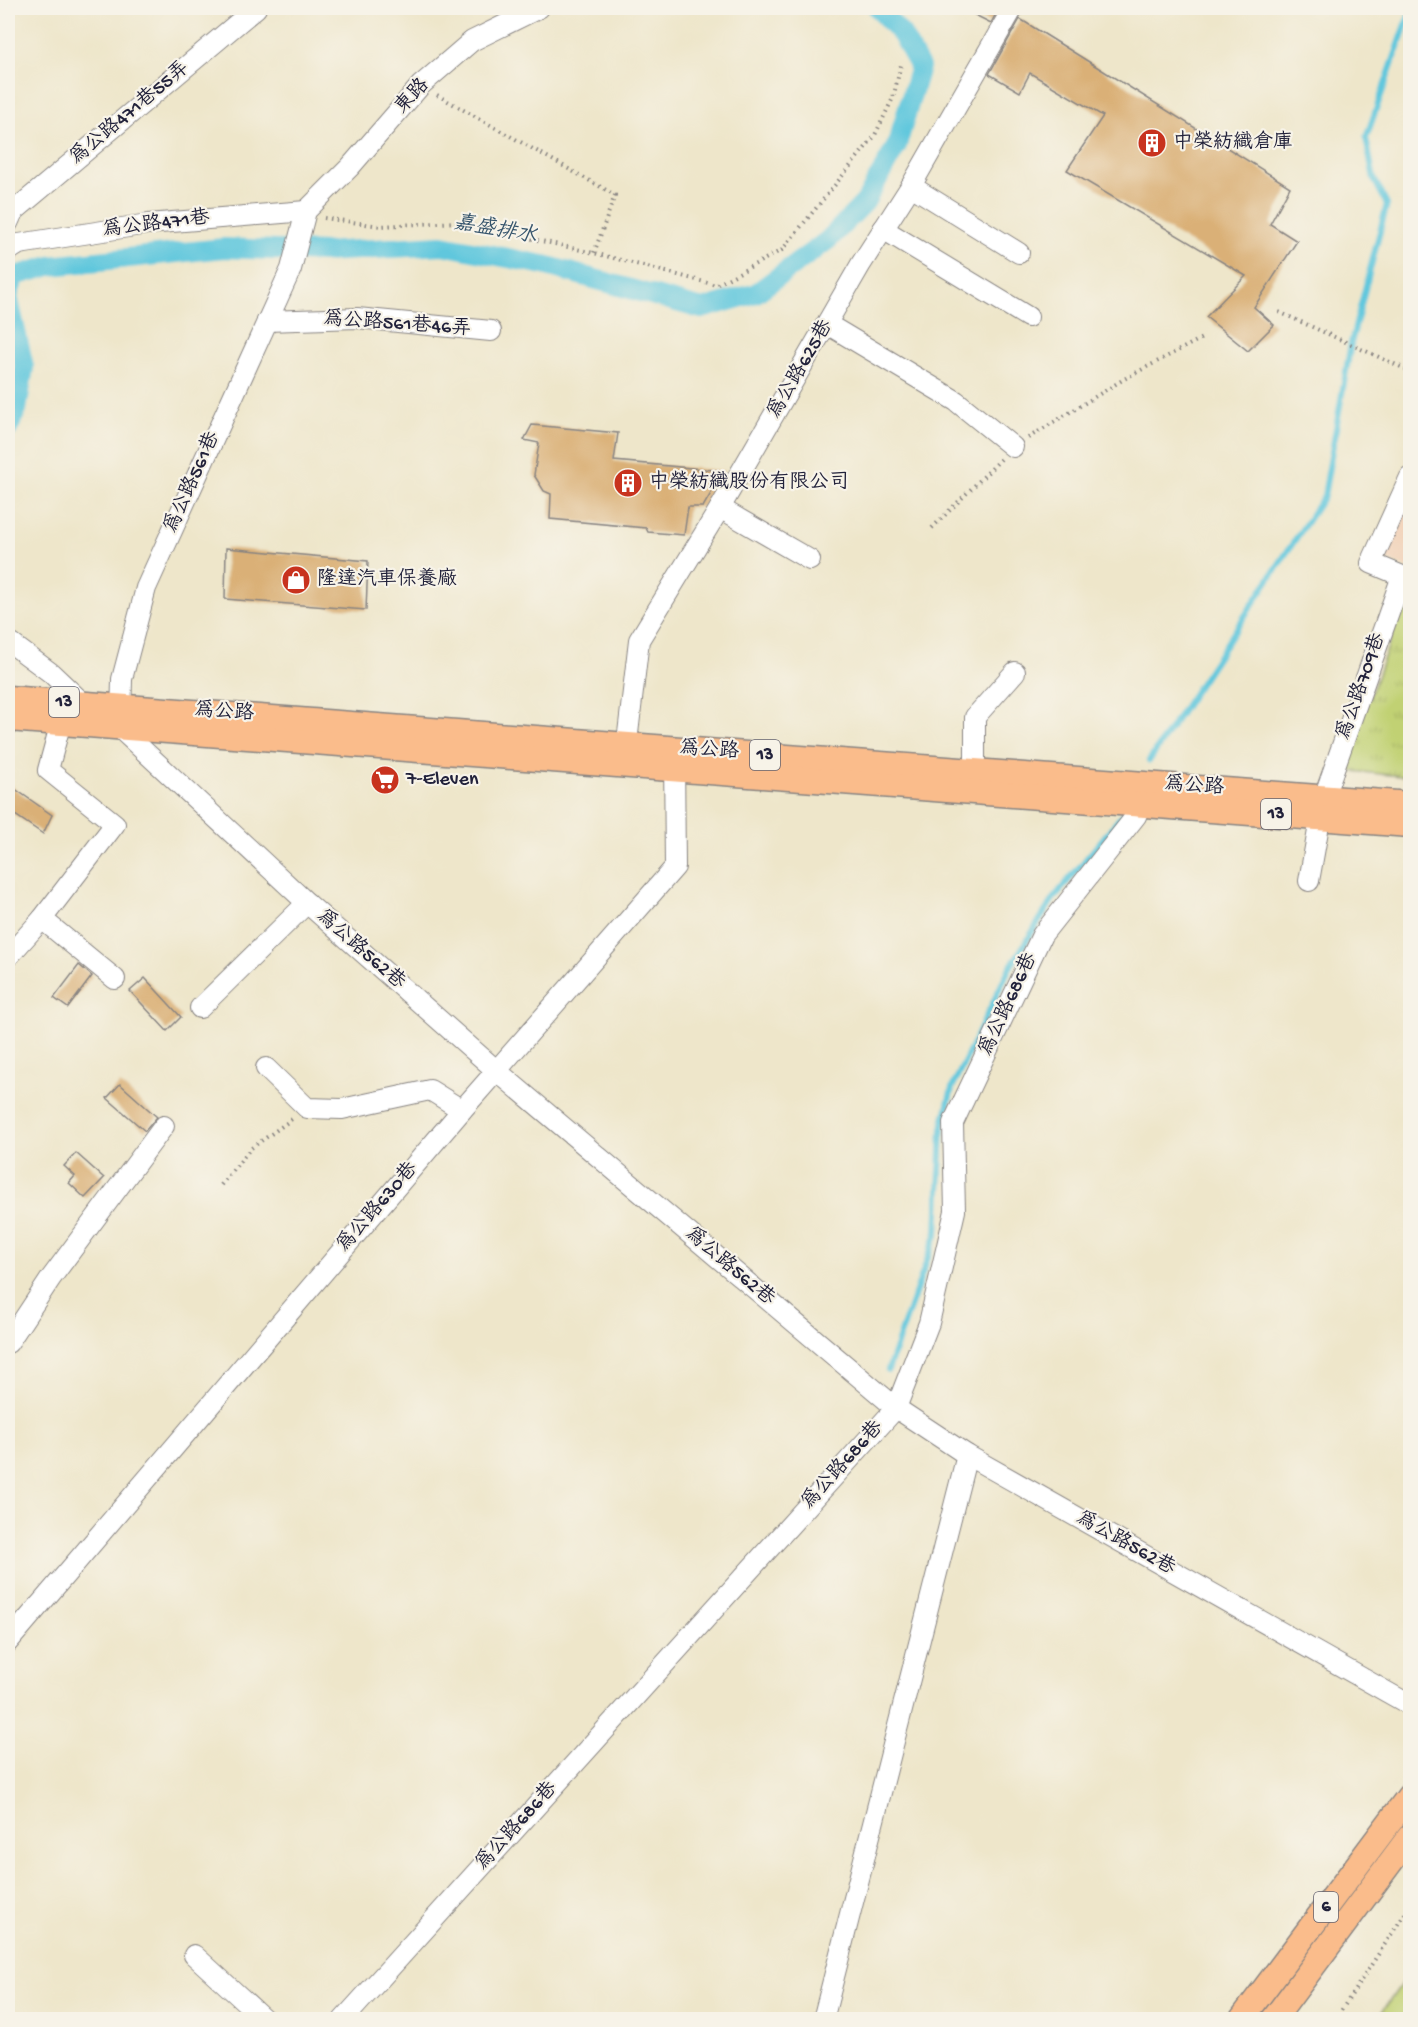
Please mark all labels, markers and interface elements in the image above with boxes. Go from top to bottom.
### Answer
street label: 為公路471巷55弄 [64,56,194,171]
street label: 東路 [389,72,436,119]
building icon: 中榮紡織倉庫 [1136,127,1168,159]
place label: 中榮紡織倉庫 [1173,130,1293,155]
street label: 為公路471巷 [101,205,212,243]
water label: 嘉盛排水 [451,209,540,251]
street label: 為公路561巷46弄 [322,306,472,342]
street label: 為公路625巷 [762,315,839,424]
street label: 為公路561巷 [159,427,226,537]
building icon: 中榮紡織股份有限公司 [612,467,644,499]
place label: 中榮紡織股份有限公司 [649,470,849,495]
shop icon: 隆達汽車保養廠 [280,564,312,596]
place label: 隆達汽車保養廠 [317,567,457,592]
street label: 為公路709巷 [1331,629,1391,744]
road number: 13 [49,687,79,717]
street label: 為公路 [193,697,256,727]
street label: 為公路 [678,735,741,765]
road number: 13 [750,740,780,770]
supermarket icon: 7-Eleven [369,764,401,796]
place label: 7-Eleven [405,769,479,792]
street label: 為公路 [1163,771,1226,801]
road number: 13 [1261,799,1291,829]
street label: 為公路562巷 [311,904,411,996]
street label: 為公路686巷 [973,948,1043,1060]
street label: 為公路630巷 [331,1156,424,1258]
street label: 為公路562巷 [679,1221,781,1312]
street label: 為公路686巷 [796,1415,889,1515]
street label: 為公路562巷 [1071,1505,1181,1581]
street label: 為公路686巷 [470,1776,563,1876]
road number: 6 [1314,1892,1338,1922]

